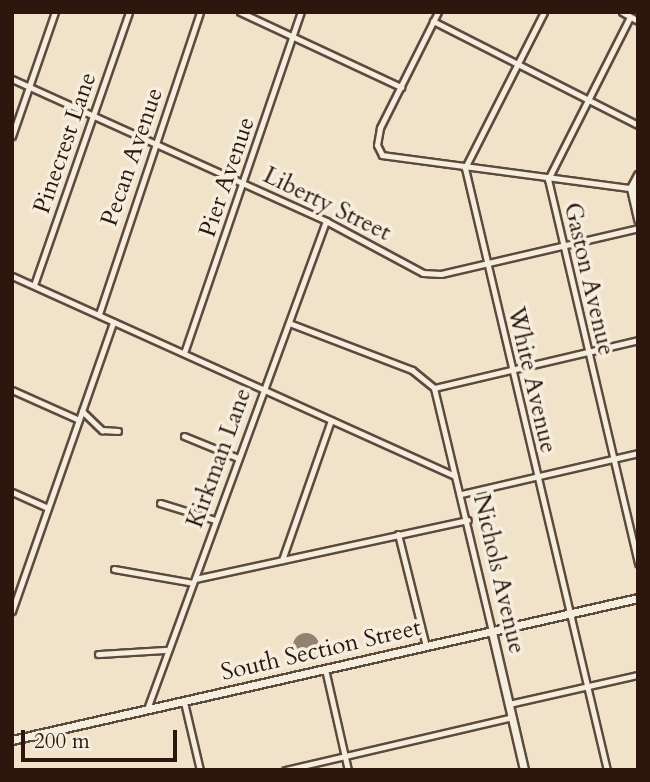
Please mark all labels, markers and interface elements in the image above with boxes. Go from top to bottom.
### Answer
street label: Pinecrest Lane [27,69,103,217]
street label: Pecan Avenue [95,84,169,230]
street label: Pier Avenue [193,113,261,241]
street label: Liberty Street [259,161,395,247]
street label: Gaston Avenue [557,200,621,358]
street label: White Avenue [501,304,563,456]
street label: Kirkman Lane [180,384,258,532]
street label: Nichols Avenue [467,491,531,657]
street label: South Section Street [218,613,424,687]
scale bar [24,716,180,760]
text: 200 m [34,727,90,756]

